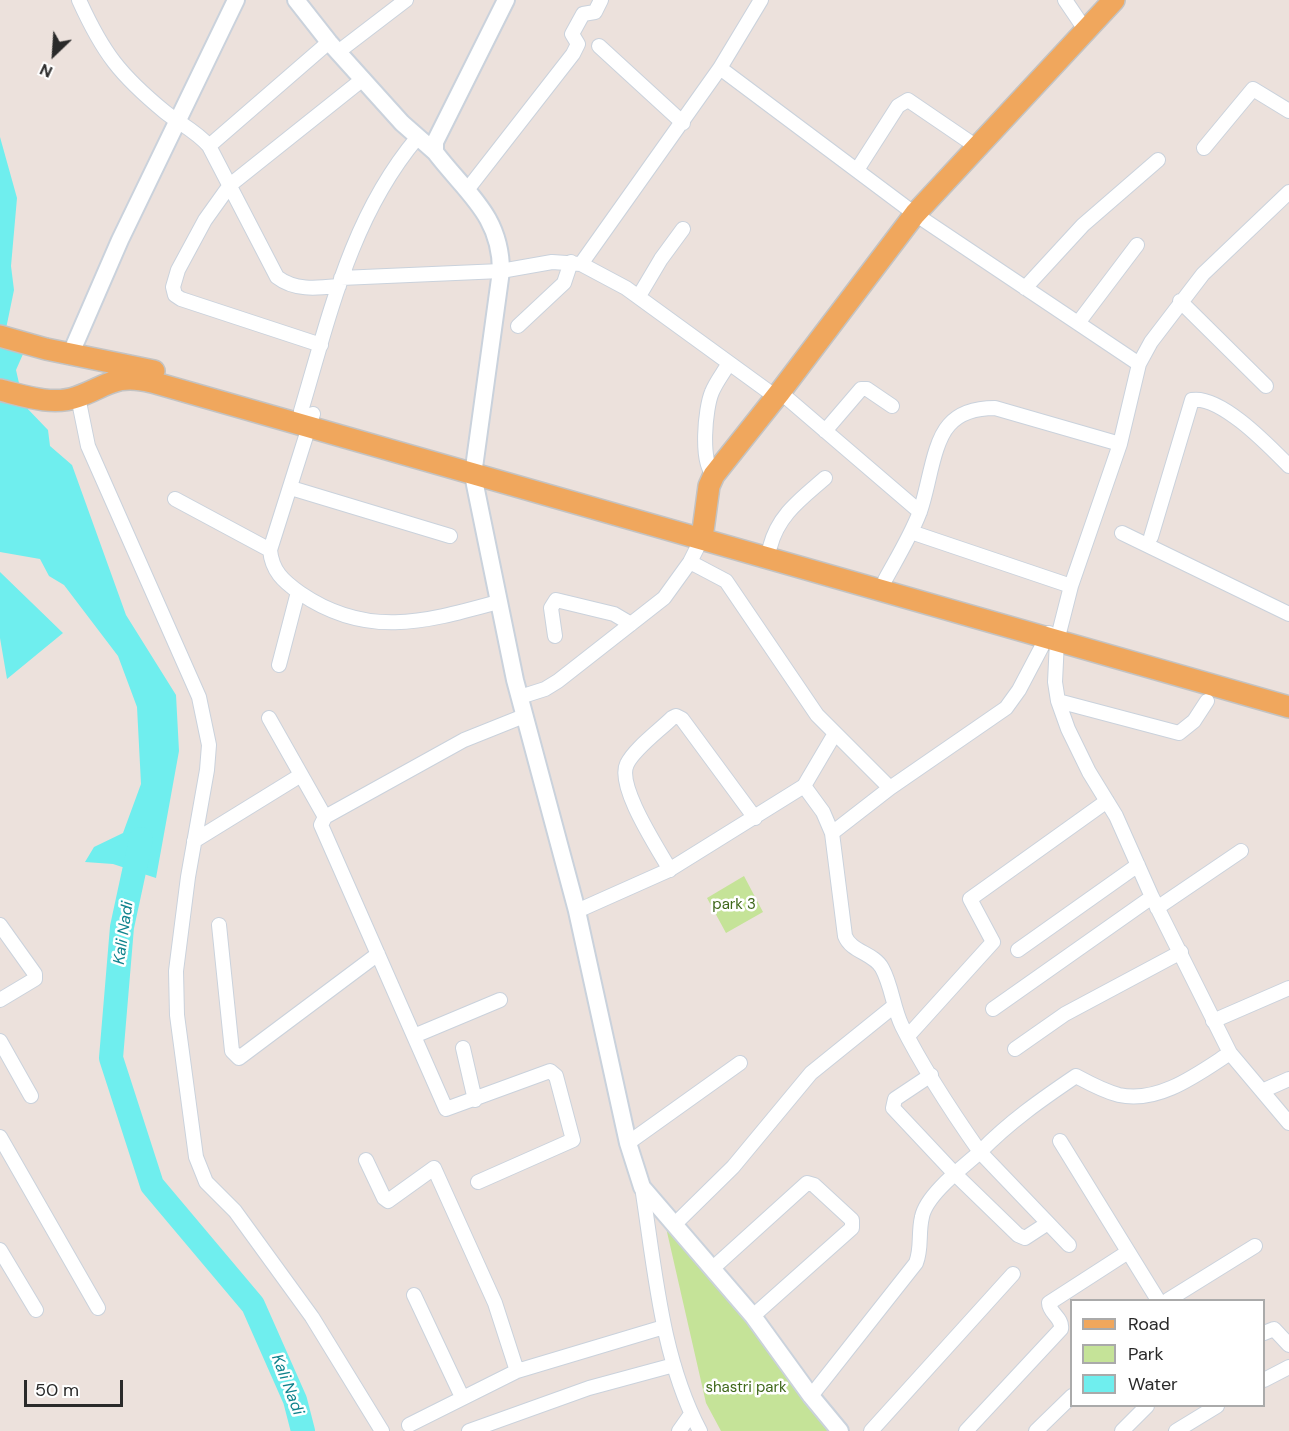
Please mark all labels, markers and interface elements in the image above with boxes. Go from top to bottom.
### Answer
north arrow [24,24,84,84]
text: N [36,59,56,83]
park label: park 3 [712,896,756,914]
water label: Kali Nadi [110,900,138,966]
legend [1070,1299,1265,1407]
text: Road [1128,1312,1170,1336]
text: Park [1128,1342,1164,1366]
water label: Kali Nadi [267,1352,307,1418]
scale bar [27,1368,126,1406]
text: Water [1128,1372,1178,1396]
text: 50 m [35,1378,79,1402]
park label: shastri park [705,1379,787,1397]

